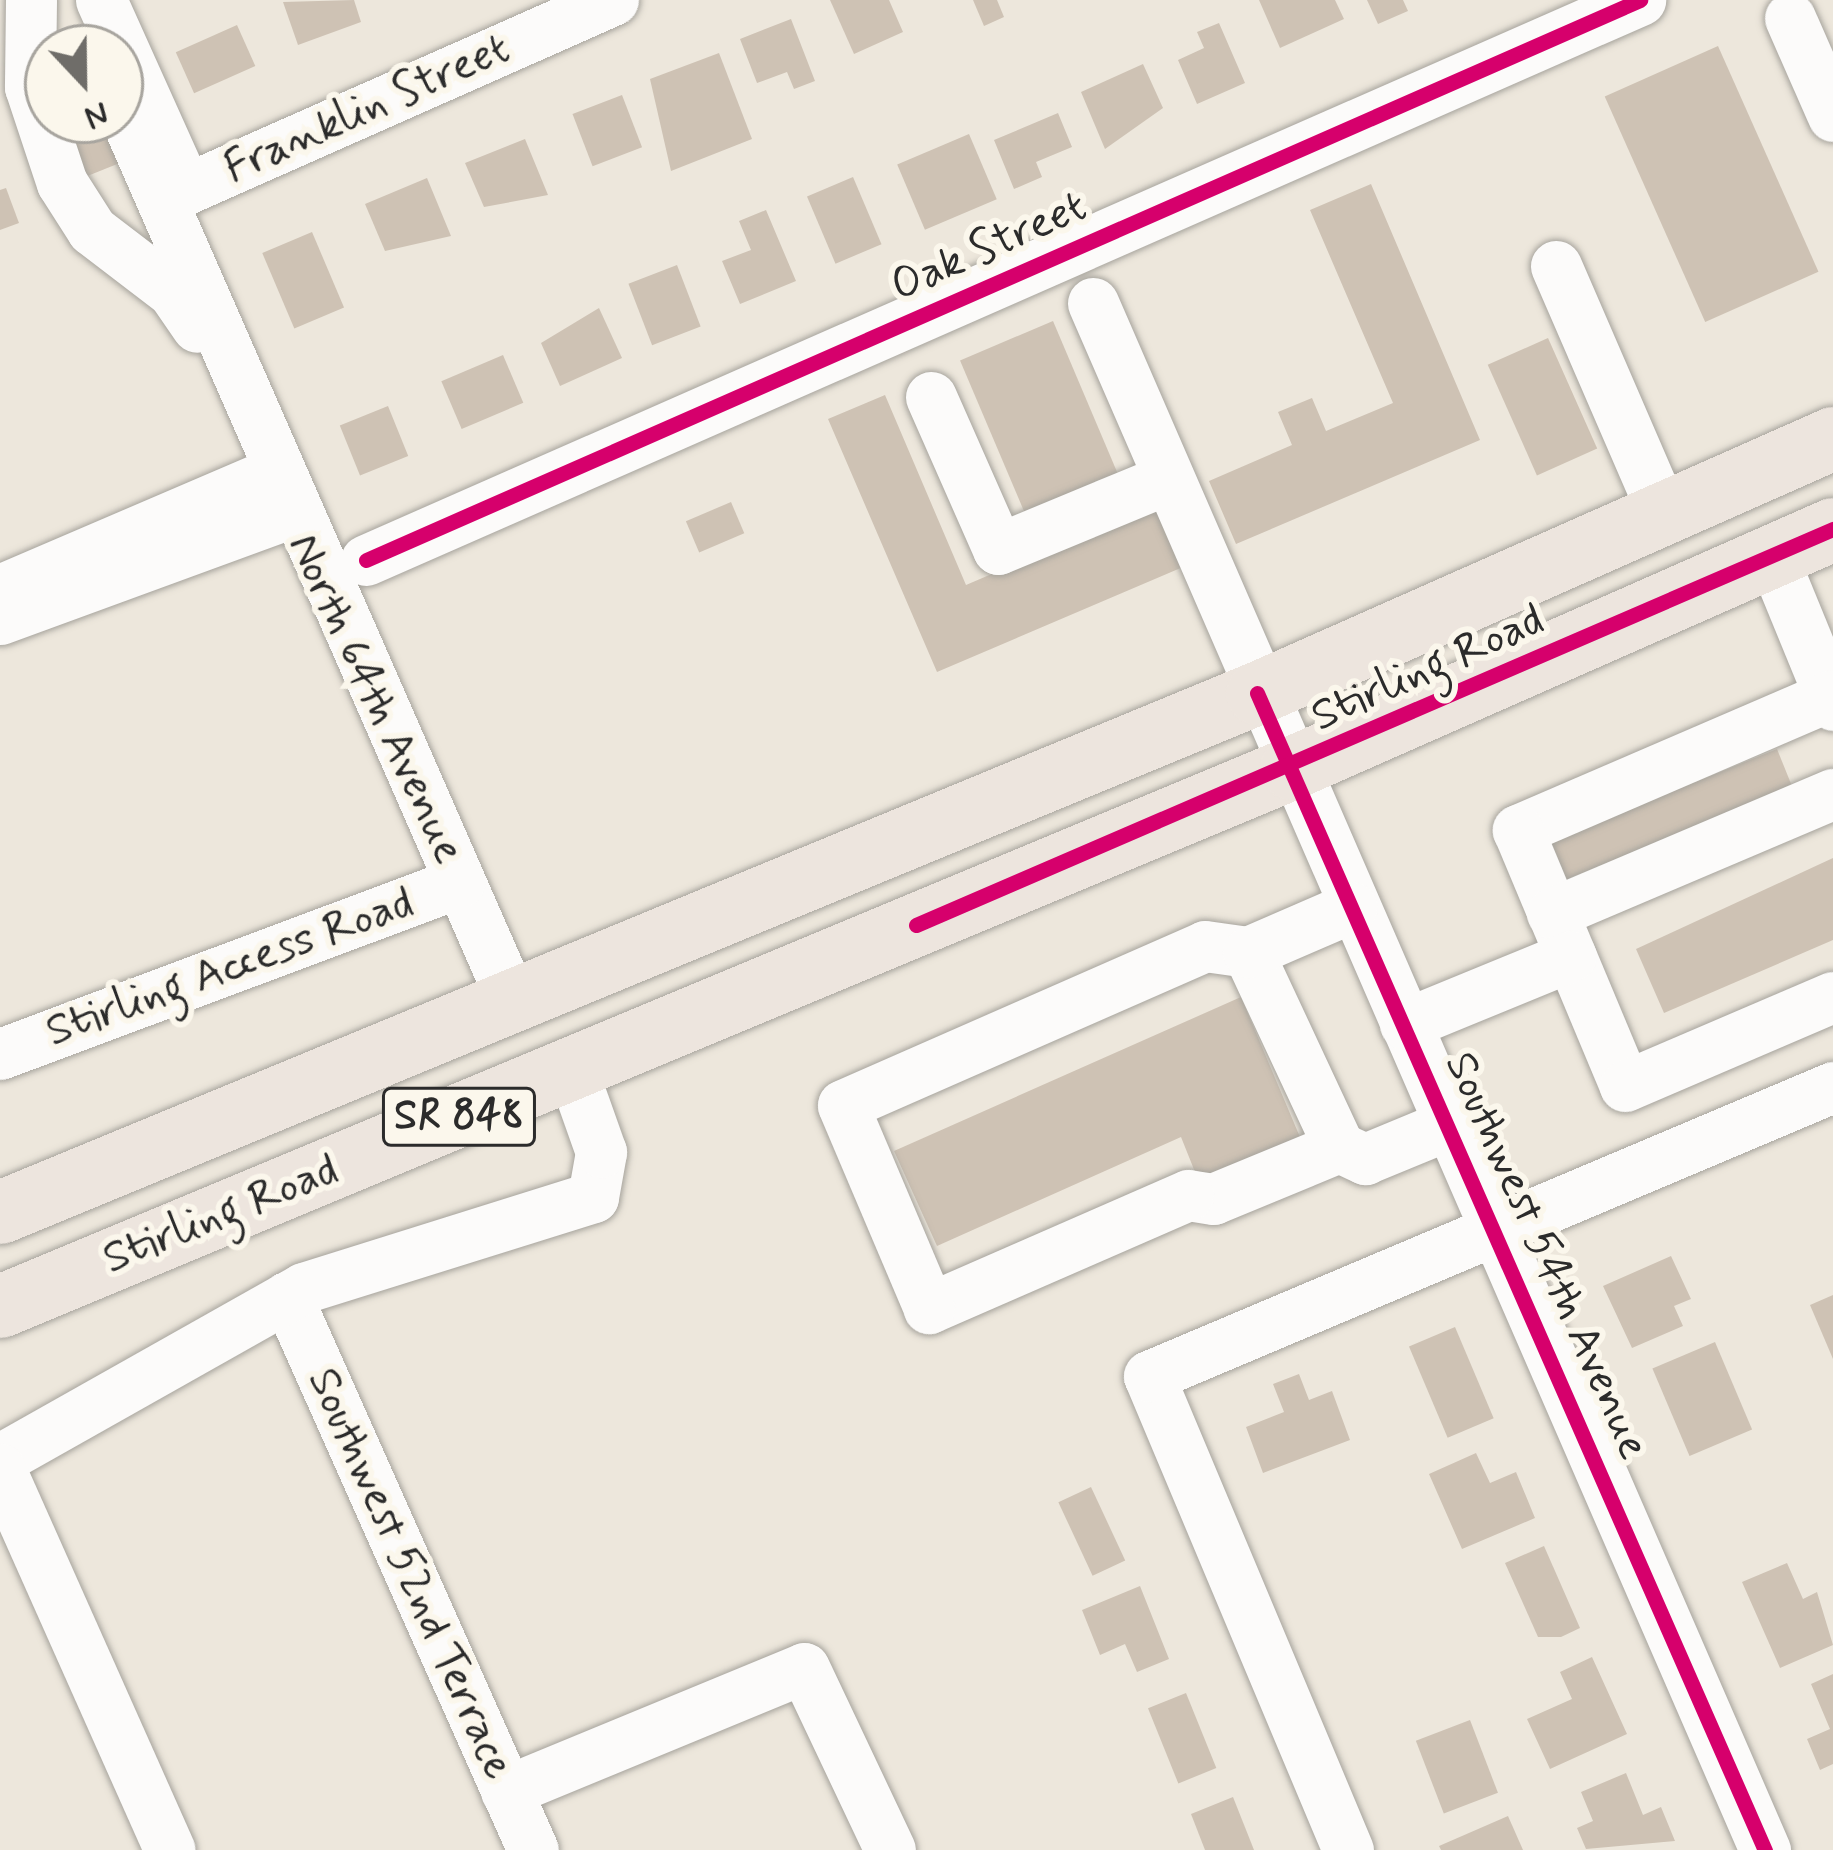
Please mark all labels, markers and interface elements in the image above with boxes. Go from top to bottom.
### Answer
street label: Franklin Street [213,21,521,197]
north arrow [24,24,144,144]
text: N [78,90,115,139]
street label: Oak Street [879,178,1099,316]
street label: North 64th Avenue [275,525,475,873]
street label: Stirling Road [1305,594,1551,744]
street label: Stirling Access Road [40,877,420,1059]
street label: Southwest 54th Avenue [1432,1044,1660,1468]
road number: SR 848 [381,1081,537,1153]
street label: Stirling Road [97,1144,345,1286]
street label: Southwest 52nd Terrace [295,1361,525,1787]

